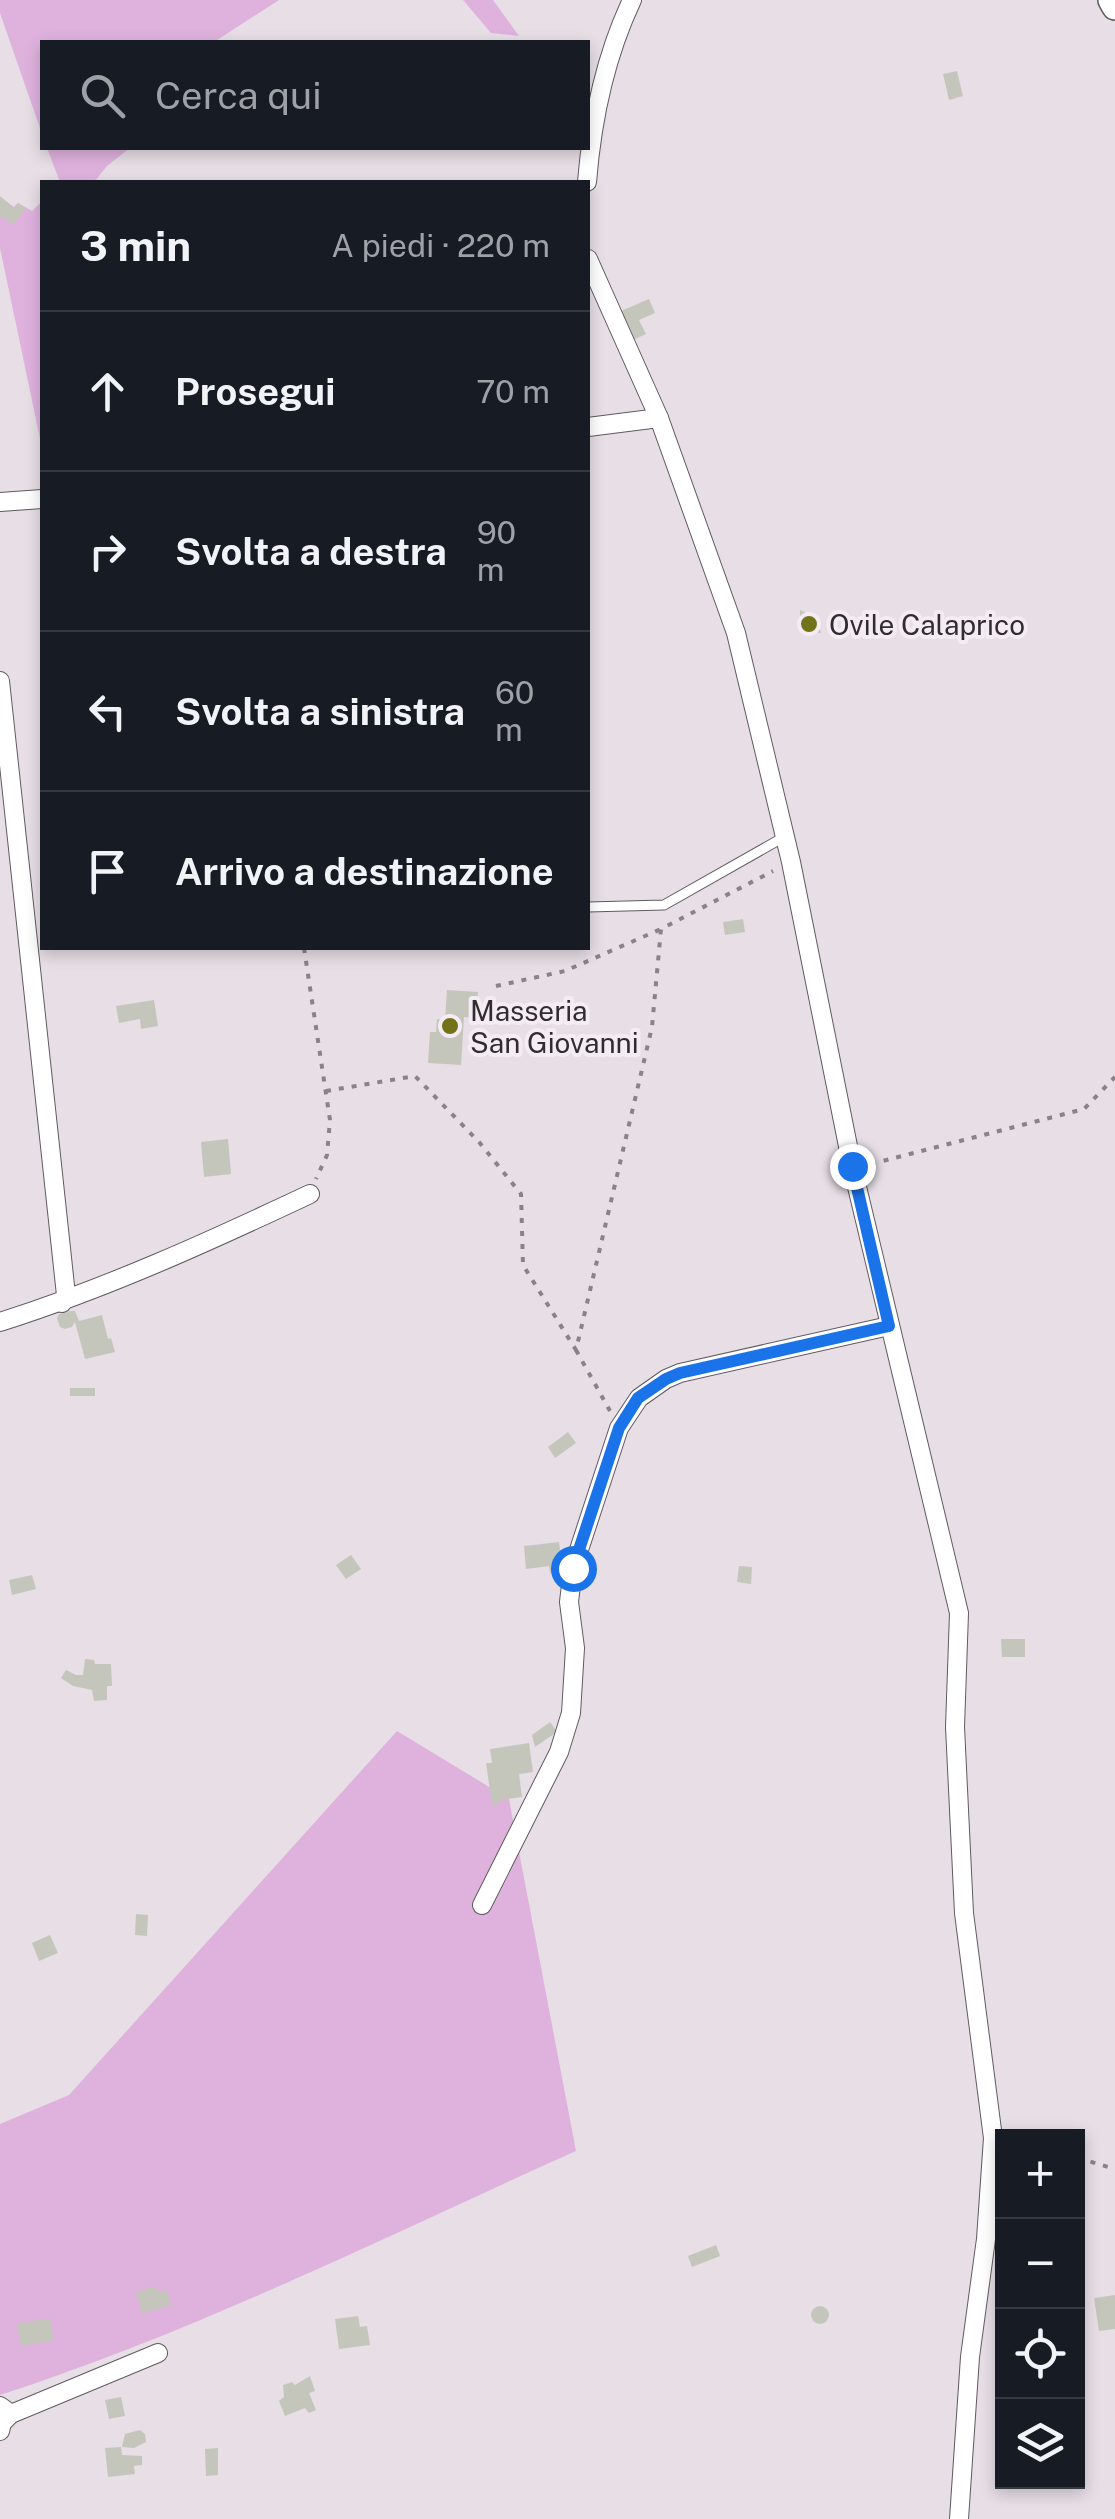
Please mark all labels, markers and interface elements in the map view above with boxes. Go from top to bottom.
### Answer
search box [40,40,590,150]
icon: search [75,68,130,123]
text: Cerca qui [155,73,322,118]
text: 3 min [80,221,191,270]
text: A piedi · 220 m [331,227,550,264]
icon: ahead [80,364,135,419]
text: Prosegui [175,369,335,414]
text: 70 m [476,373,550,410]
text: 90 m [477,514,516,588]
icon: right [80,524,135,579]
text: Svolta a destra [175,529,447,574]
place label: Ovile Calaprico [829,608,1025,641]
marker: Ovile Calaprico [798,613,820,635]
text: 60 m [495,674,534,748]
icon: left [80,684,135,739]
text: Svolta a sinistra [175,689,465,734]
icon: arrive [80,844,135,899]
text: Arrivo a destinazione [175,849,554,894]
place label: Masseria San Giovanni [470,994,639,1059]
marker: Masseria San Giovanni [439,1015,461,1037]
route end [830,1144,876,1190]
route start [551,1546,597,1592]
map controls [995,2129,1085,2489]
button: + [995,2129,1085,2219]
button: − [995,2219,1085,2309]
button: locate [995,2309,1085,2399]
button: layers [995,2399,1085,2489]

